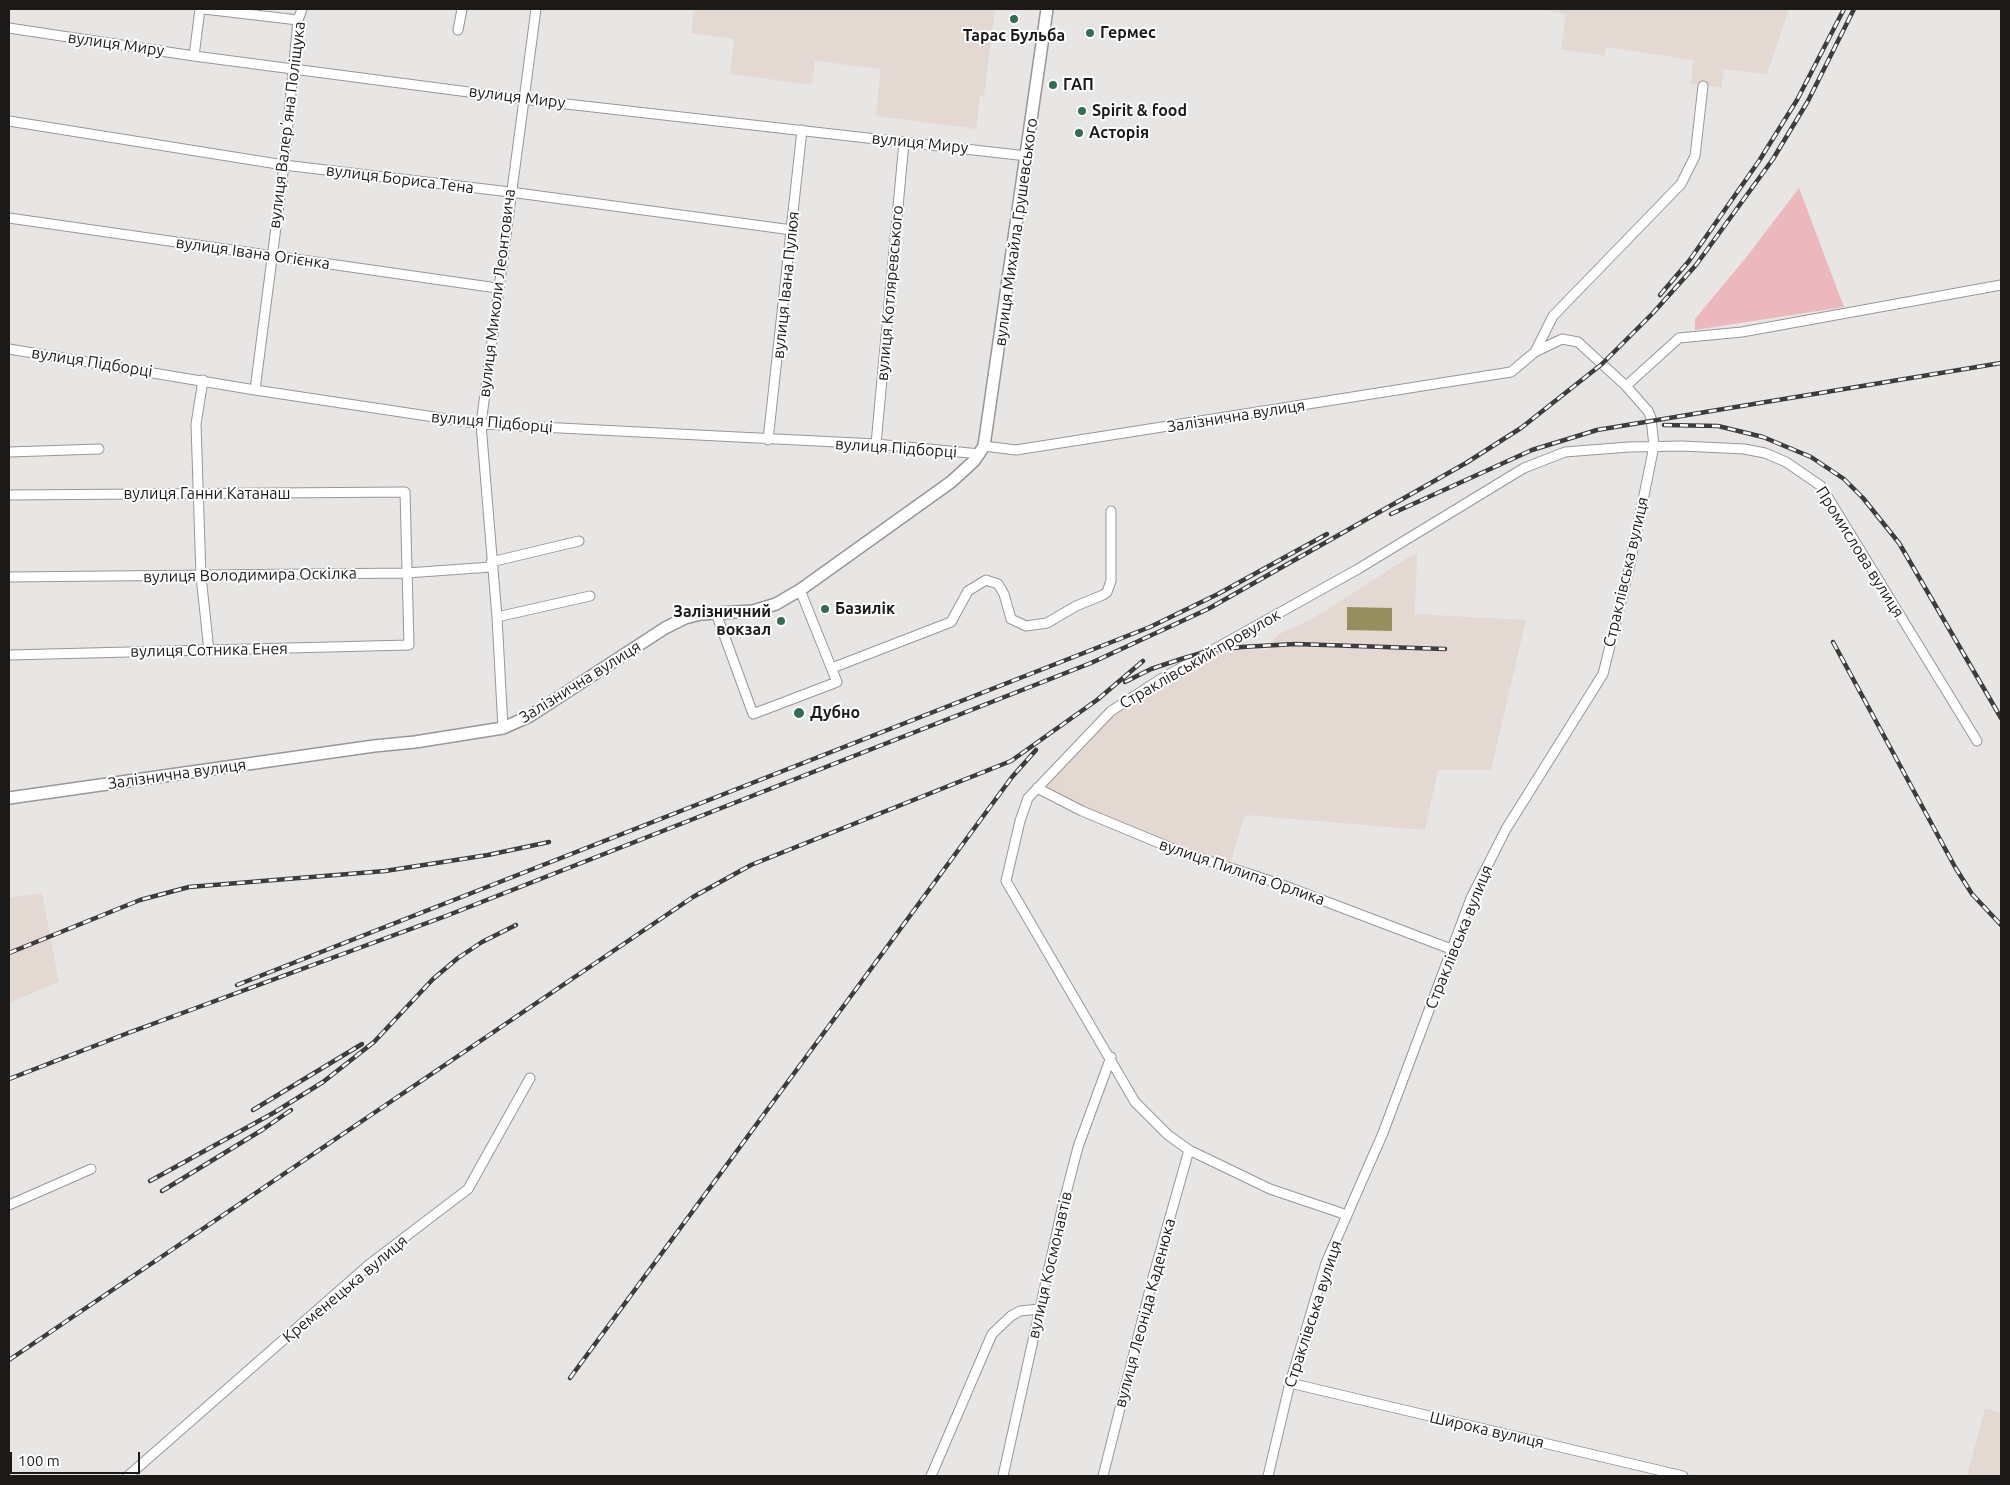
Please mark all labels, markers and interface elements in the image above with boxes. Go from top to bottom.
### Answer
marker: Тарас Бульба [1008,13,1020,25]
street label: вулиця Валерʼяна Поліщука [265,20,309,230]
place label: Гермес [1100,23,1156,43]
place label: Тарас Бульба [963,26,1065,46]
marker: Гермес [1084,27,1096,39]
street label: вулиця Миру [67,28,165,60]
place label: ГАП [1063,75,1094,95]
marker: ГАП [1047,79,1059,91]
street label: вулиця Миру [468,82,566,112]
place label: Spirit & food [1092,101,1187,121]
marker: Spirit & food [1076,105,1088,117]
street label: вулиця Михайла Грушевського [990,117,1042,347]
place label: Асторія [1089,123,1149,143]
marker: Асторія [1073,127,1085,139]
street label: вулиця Миру [871,128,969,158]
street label: вулиця Бориса Тена [325,160,475,198]
street label: вулиця Миколи Леонтовича [475,188,519,398]
street label: вулиця Котляревського [873,204,907,382]
street label: вулиця Івана Пулюя [769,210,803,360]
street label: вулиця Івана Огієнка [175,233,331,273]
street label: вулиця Підборці [30,343,154,381]
street label: Залізнична вулиця [1166,396,1306,436]
street label: вулиця Підборці [430,407,554,437]
street label: вулиця Підборці [834,434,958,462]
street label: Промислова вулиця [1812,483,1908,621]
street label: вулиця Ганни Катанаш [123,484,291,504]
street label: Страклівська вулиця [1599,495,1653,649]
street label: вулиця Володимира Оскілка [143,564,357,586]
place label: Базилік [835,599,895,619]
place label: Залізничний вокзал [673,602,771,640]
marker: Базилік [819,603,831,615]
street label: Страклівський провулок [1116,605,1284,713]
marker: Залізничний вокзал [775,615,787,627]
street label: Залізнична вулиця [516,637,644,727]
street label: вулиця Сотника Енея [130,639,288,661]
place label: Дубно [810,703,860,723]
marker: Дубно [792,706,806,720]
street label: Залізнична вулиця [107,755,247,793]
street label: вулиця Пилипа Орлика [1157,835,1327,909]
street label: Страклівська вулиця [1421,862,1497,1012]
street label: вулиця Космонавтів [1024,1190,1076,1340]
street label: вулиця Леоніда Каденюка [1110,1216,1180,1410]
street label: Кременецька вулиця [279,1231,411,1347]
street label: Страклівська вулиця [1280,1238,1346,1390]
street label: Широка вулиця [1428,1408,1546,1452]
scale bar [12,1442,142,1474]
text: 100 m [18,1452,60,1469]

